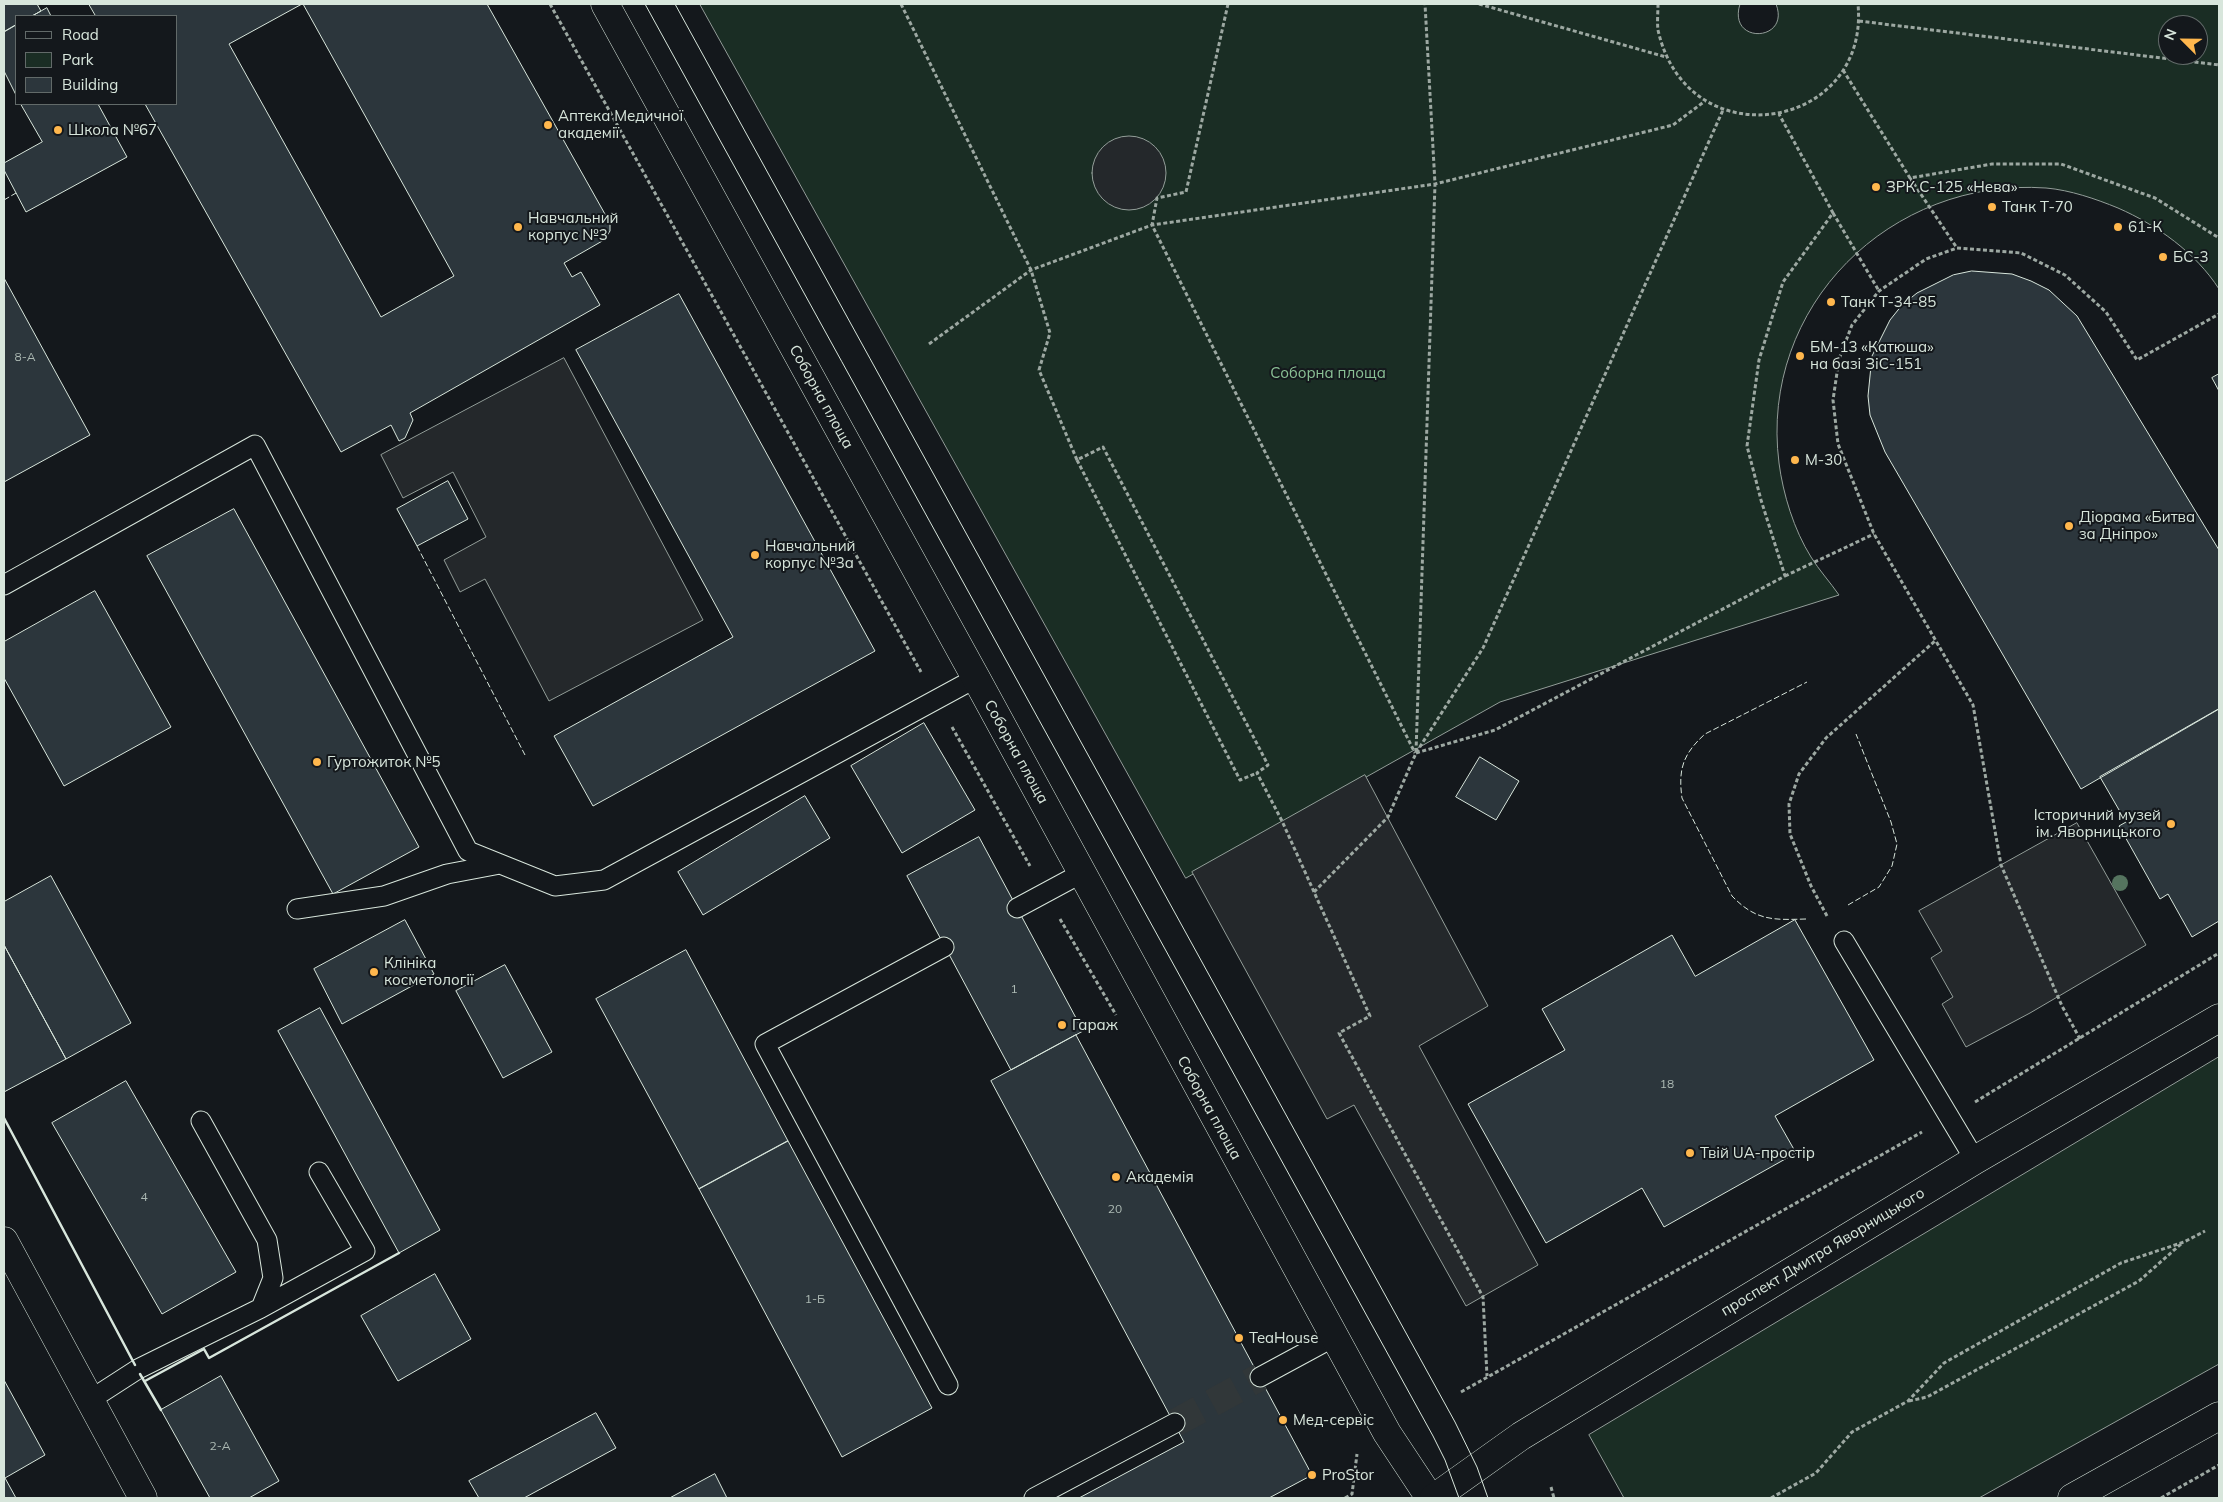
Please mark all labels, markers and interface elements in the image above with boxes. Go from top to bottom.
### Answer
legend [15,15,178,105]
north arrow [2158,15,2208,65]
text: Road [62,25,99,44]
text: N [2160,26,2180,43]
text: Park [62,50,94,69]
text: Building [62,75,118,94]
place label: Аптека Медичної академії [558,107,683,142]
marker: Аптека Медичної академії [542,119,554,131]
place label: Школа №67 [68,121,157,139]
marker: Школа №67 [52,124,64,136]
place label: ЗРК С-125 «Нева» [1886,178,2017,196]
marker: ЗРК С-125 «Нева» [1870,181,1882,193]
place label: Танк Т-70 [2002,198,2073,216]
marker: Танк Т-70 [1986,201,1998,213]
place label: Навчальний корпус №3 [528,209,618,244]
place label: 61-К [2128,218,2162,236]
marker: Навчальний корпус №3 [512,221,524,233]
marker: 61-К [2112,221,2124,233]
place label: БС-3 [2173,248,2209,266]
marker: БС-3 [2157,251,2169,263]
place label: Танк Т-34-85 [1841,293,1936,311]
marker: Танк Т-34-85 [1825,296,1837,308]
place label: БМ-13 «Катюша» на базі ЗіС-151 [1810,338,1934,373]
street label: Соборна площа [785,342,857,452]
house number: 8-А [15,350,35,364]
marker: БМ-13 «Катюша» на базі ЗіС-151 [1794,350,1806,362]
park label: Соборна площа [1270,364,1386,382]
place label: М-30 [1805,451,1842,469]
marker: М-30 [1789,454,1801,466]
place label: Діорама «Битва за Дніпро» [2079,508,2195,543]
marker: Діорама «Битва за Дніпро» [2063,520,2075,532]
place label: Навчальний корпус №3а [765,537,855,572]
marker: Навчальний корпус №3а [749,549,761,561]
street label: Соборна площа [980,697,1052,807]
place label: Гуртожиток №5 [327,753,441,771]
marker: Гуртожиток №5 [311,756,323,768]
place label: Історичний музей ім. Яворницького [2034,806,2161,841]
marker: Історичний музей ім. Яворницького [2165,818,2177,830]
place label: Клініка косметології [384,954,474,989]
marker: Клініка косметології [368,966,380,978]
house number: 1 [1010,982,1018,996]
place label: Гараж [1072,1016,1118,1034]
marker: Гараж [1056,1019,1068,1031]
street label: Соборна площа [1173,1053,1245,1163]
house number: 18 [1660,1077,1674,1091]
place label: Твій UA-простір [1700,1144,1815,1162]
marker: Твій UA-простір [1684,1147,1696,1159]
place label: Академія [1126,1168,1194,1186]
marker: Академія [1110,1171,1122,1183]
street label: проспект Дмитра Яворницького [1718,1184,1928,1320]
house number: 4 [140,1190,148,1204]
house number: 20 [1108,1202,1122,1216]
house number: 1-Б [805,1292,825,1306]
place label: TeaHouse [1249,1329,1318,1347]
marker: TeaHouse [1233,1332,1245,1344]
place label: Мед-сервіс [1293,1411,1374,1429]
marker: Мед-сервіс [1277,1414,1289,1426]
house number: 2-А [210,1439,230,1453]
place label: ProStor [1322,1466,1374,1484]
marker: ProStor [1306,1469,1318,1481]

